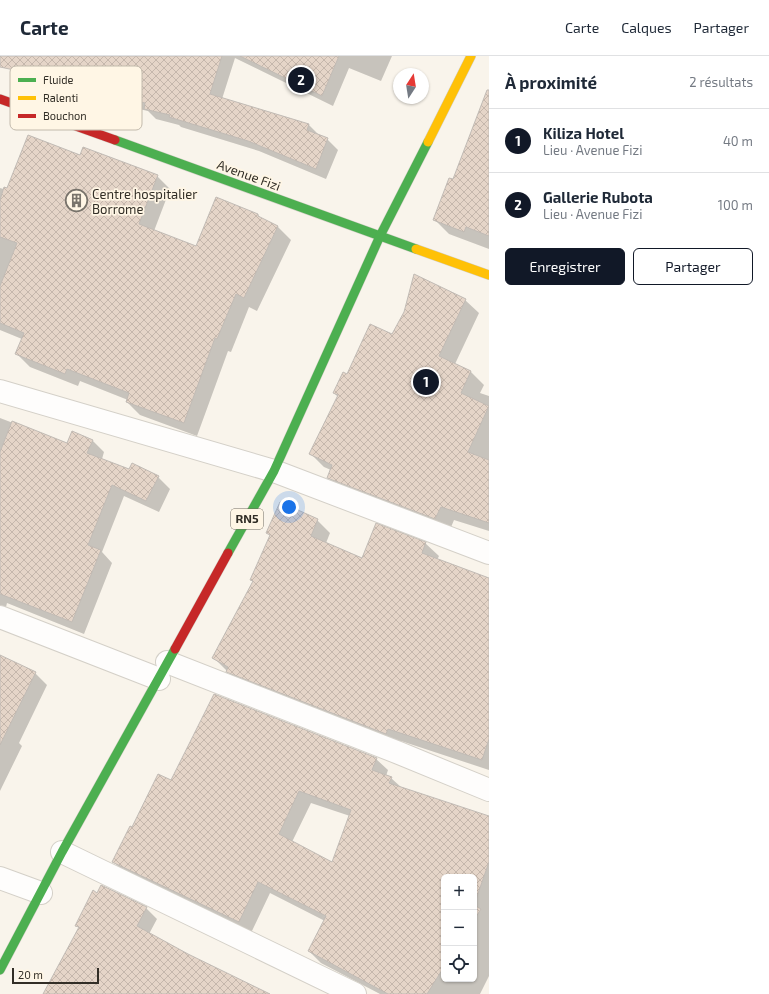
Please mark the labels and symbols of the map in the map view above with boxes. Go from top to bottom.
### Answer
pin: 2 [288,65,314,95]
legend [10,66,142,130]
north arrow [393,68,429,104]
text: Fluide [43,73,73,86]
text: Ralenti [43,91,78,104]
text: Bouchon [43,109,87,122]
street label: Avenue Fizi [215,156,283,194]
place label: Centre hospitalier Borrome [92,186,198,217]
building icon: Centre hospitalier Borrome [64,188,90,214]
pin: 1 [413,367,439,397]
your location [279,497,299,517]
road number: RN5 [231,509,263,529]
scale bar [12,966,99,985]

